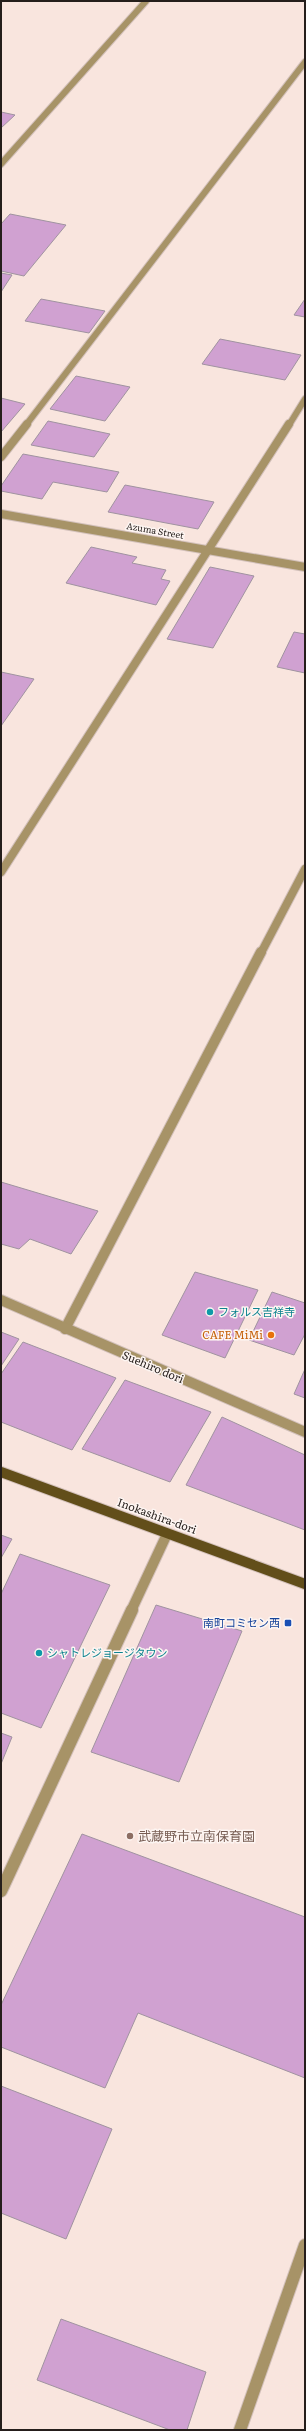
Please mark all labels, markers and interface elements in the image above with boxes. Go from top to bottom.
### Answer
street label: Azuma Street [125,518,185,542]
place label: フォルス吉祥寺 [218,1303,295,1319]
marker: フォルス吉祥寺 [205,1307,215,1317]
place label: CAFE MiMi [202,1326,263,1342]
marker: CAFE MiMi [266,1330,276,1340]
street label: Suehiro dori [120,1346,187,1386]
street label: Inokashira-dori [115,1493,200,1537]
place label: 南町コミセン西 [203,1614,280,1630]
marker: 南町コミセン西 [283,1618,293,1628]
place label: シャトレジョージタウン [47,1644,168,1660]
marker: シャトレジョージタウン [34,1648,44,1658]
place label: 武蔵野市立南保育園 [138,1826,255,1845]
marker: 武蔵野市立南保育園 [125,1831,135,1841]

